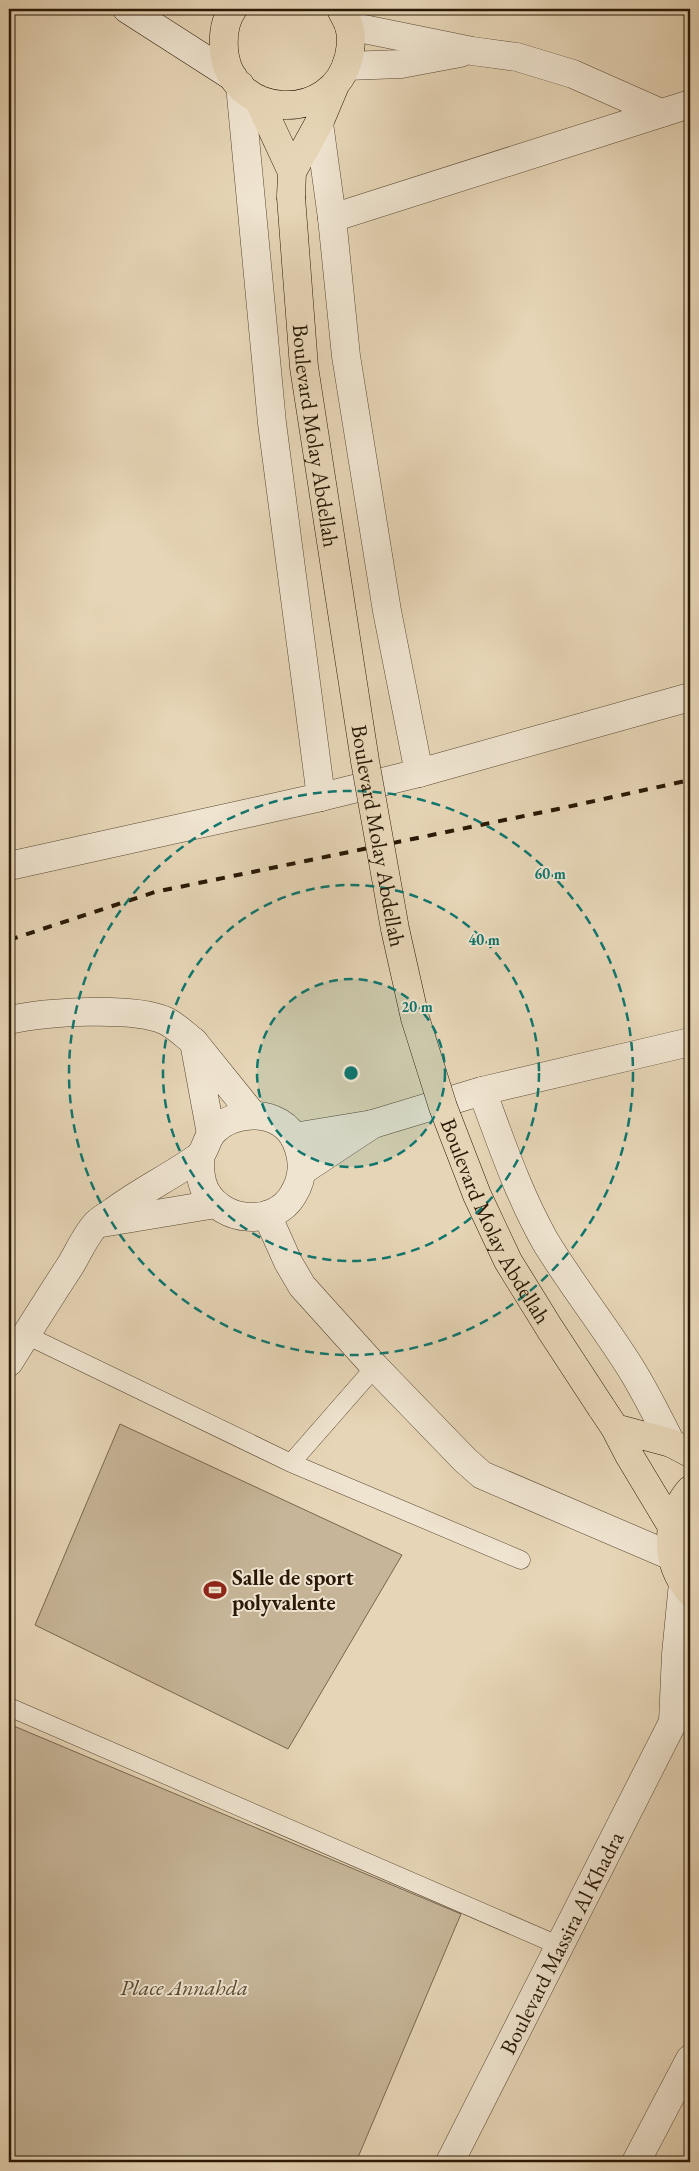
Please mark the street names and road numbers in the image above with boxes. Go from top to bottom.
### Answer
street label: Boulevard Molay Abdellah [286,323,346,549]
street label: Boulevard Molay Abdellah [345,723,413,950]
street label: Boulevard Molay Abdellah [434,1114,557,1329]
street label: Boulevard Massira Al Khadra [493,1826,630,2059]

